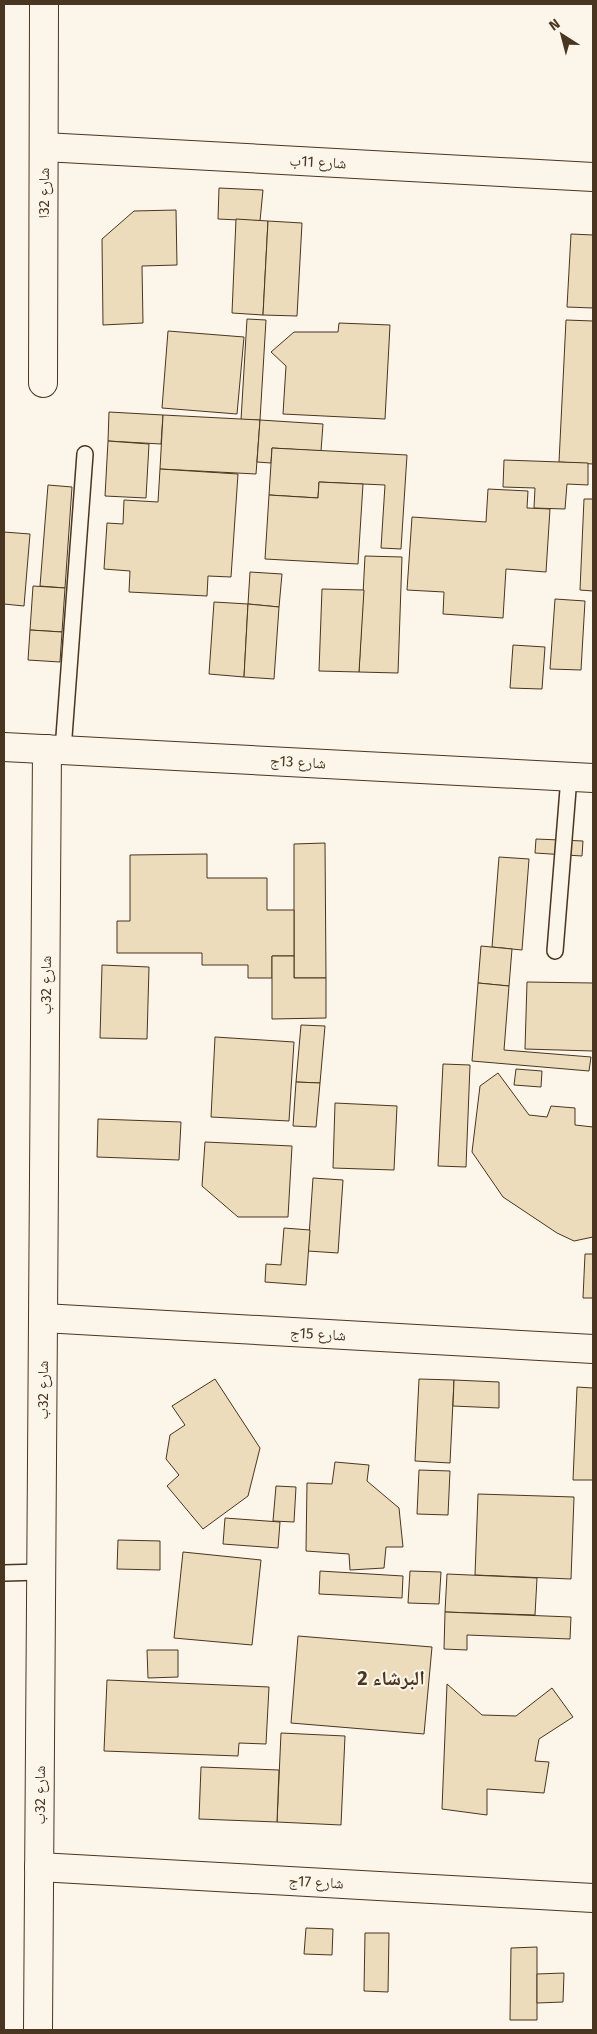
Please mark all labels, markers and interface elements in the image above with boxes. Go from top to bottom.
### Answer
north arrow [537,10,587,60]
text: N [546,15,563,34]
street label: شارع 11ب [289,152,347,173]
street label: شارع 32ا [35,167,54,218]
street label: شارع 13ج [269,752,327,773]
street label: شارع 32ب [37,955,56,1014]
street label: شارع 15ج [289,1324,347,1345]
street label: شارع 32ب [34,1360,53,1419]
district label: البرشاء 2 [357,1666,425,1690]
street label: شارع 32ب [31,1765,50,1824]
street label: شارع 17ج [288,1872,344,1893]

